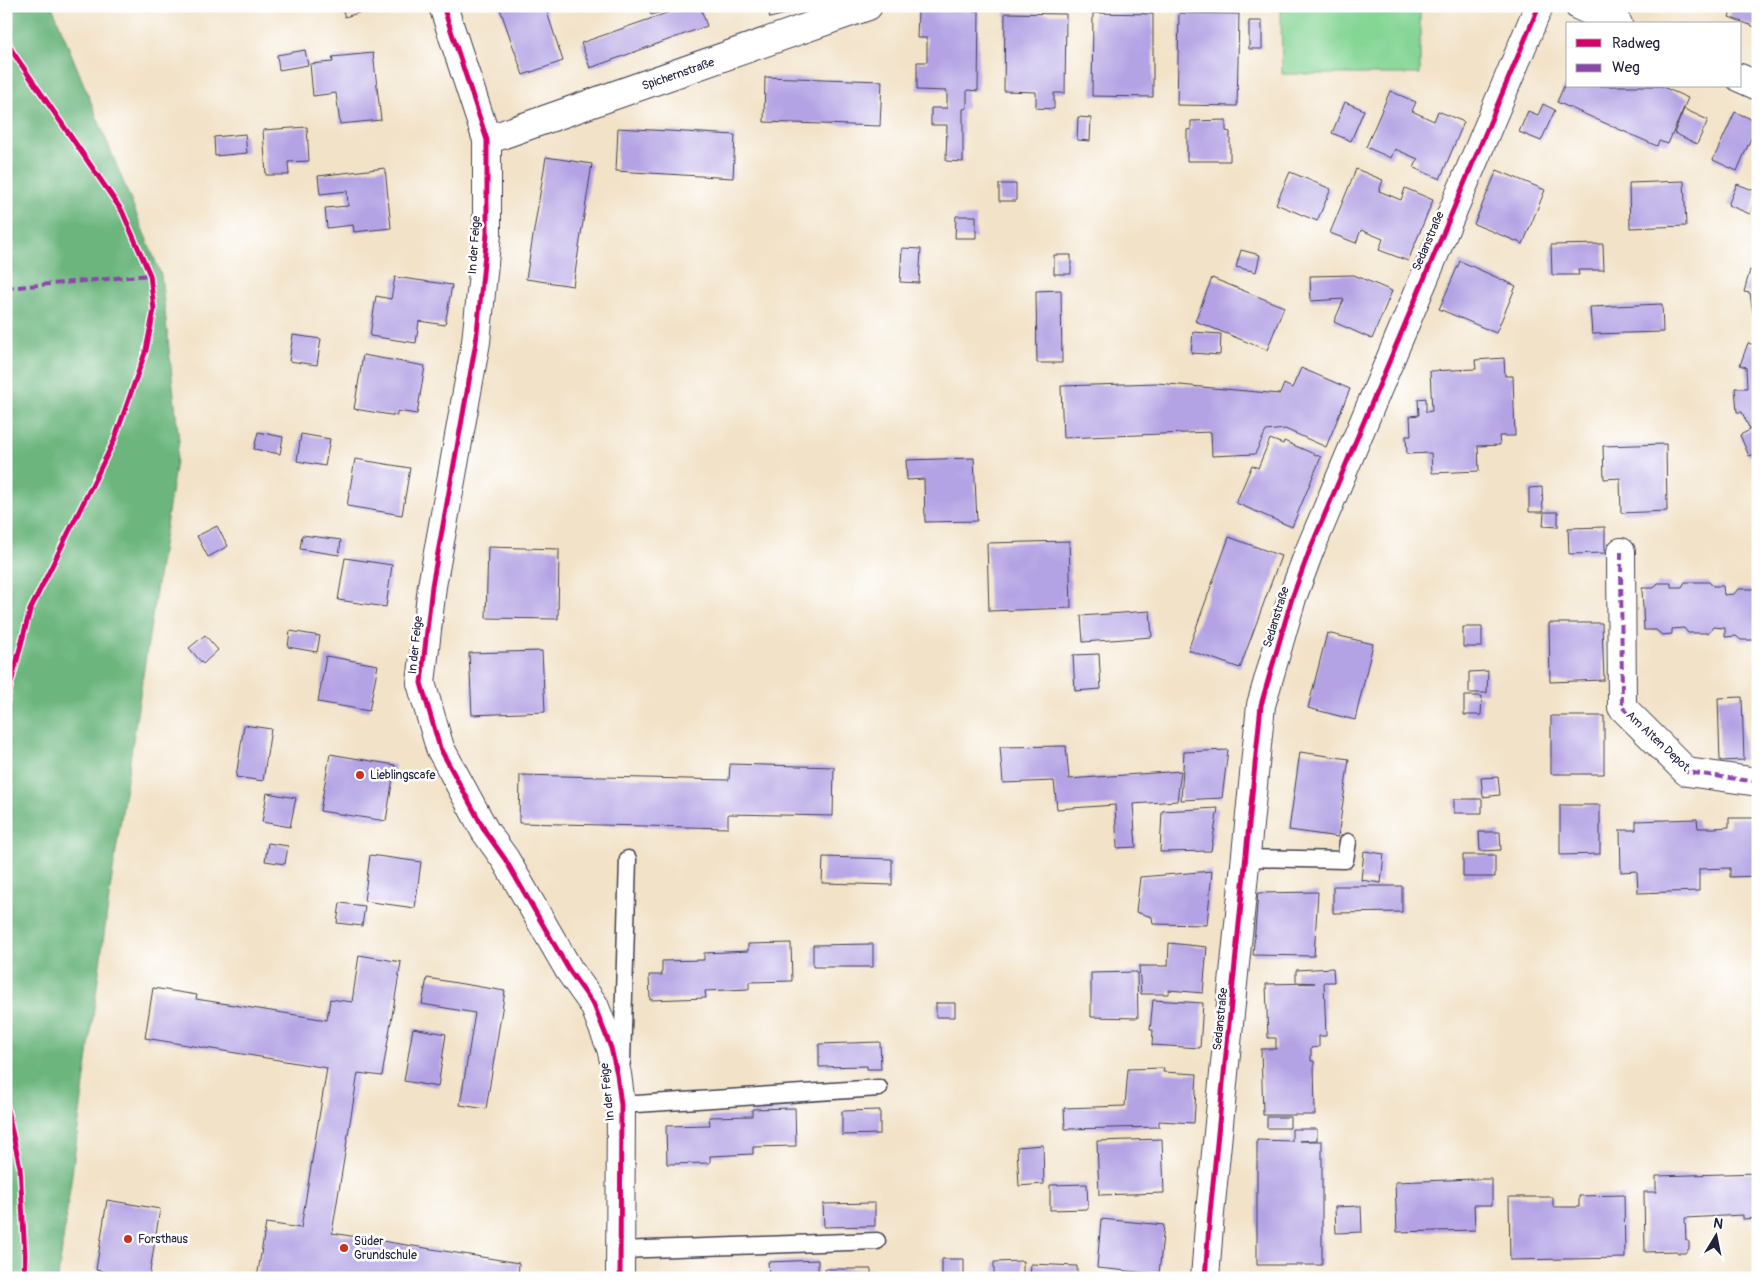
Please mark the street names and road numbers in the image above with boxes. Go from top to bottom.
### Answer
street label: Spichernstraße [640,55,717,94]
street label: Sedanstraße [1409,209,1448,273]
street label: In der Feige [465,215,484,275]
street label: Sedanstraße [1260,585,1293,650]
street label: In der Feige [405,615,426,675]
street label: Am Alten Depot [1623,708,1693,775]
street label: Sedanstraße [1210,987,1231,1051]
street label: In der Feige [597,1062,618,1122]

